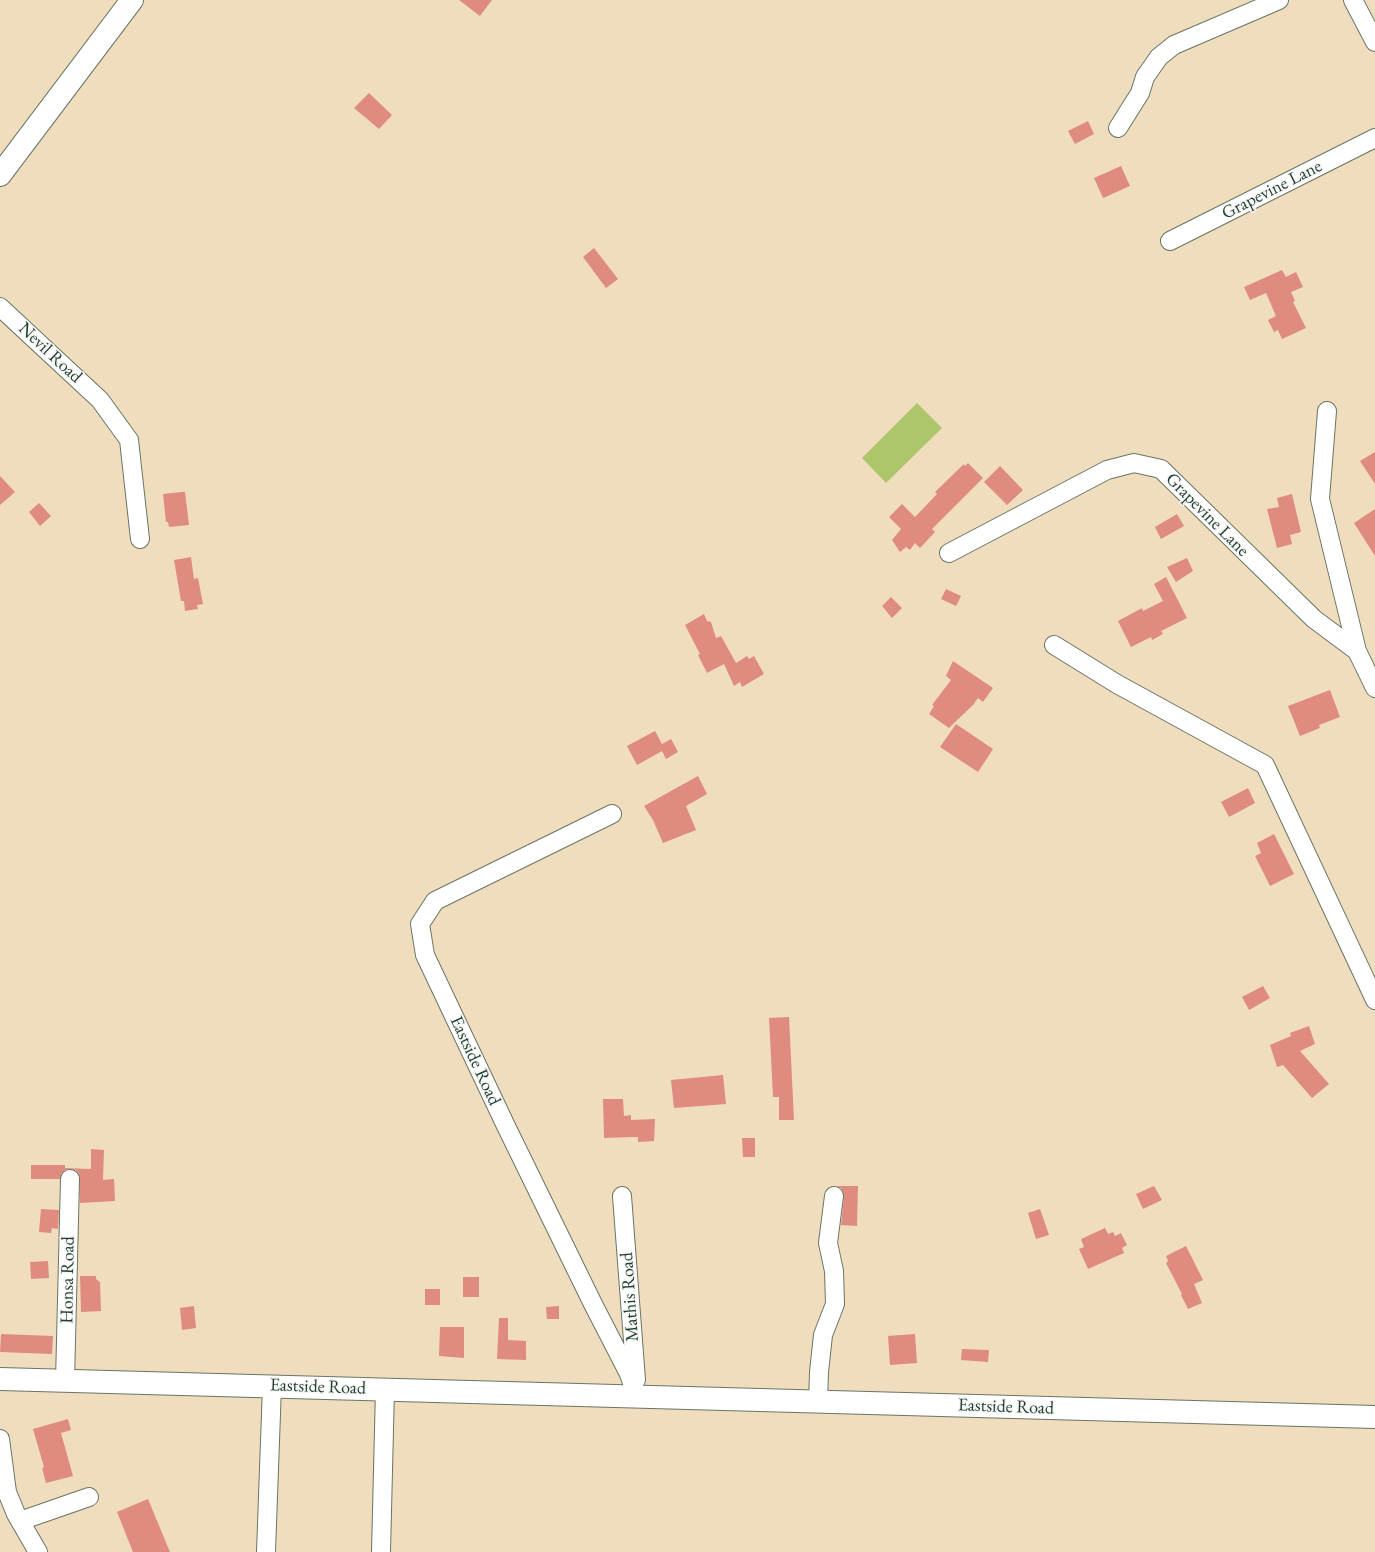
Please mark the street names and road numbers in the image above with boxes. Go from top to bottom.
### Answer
street label: Grapevine Lane [1218,156,1326,224]
street label: Nevil Road [14,318,86,388]
street label: Grapevine Lane [1161,469,1253,561]
street label: Eastside Road [445,1013,505,1109]
street label: Honsa Road [56,1236,80,1324]
street label: Mathis Road [616,1252,644,1342]
street label: Eastside Road [270,1375,366,1399]
street label: Eastside Road [958,1395,1054,1419]

